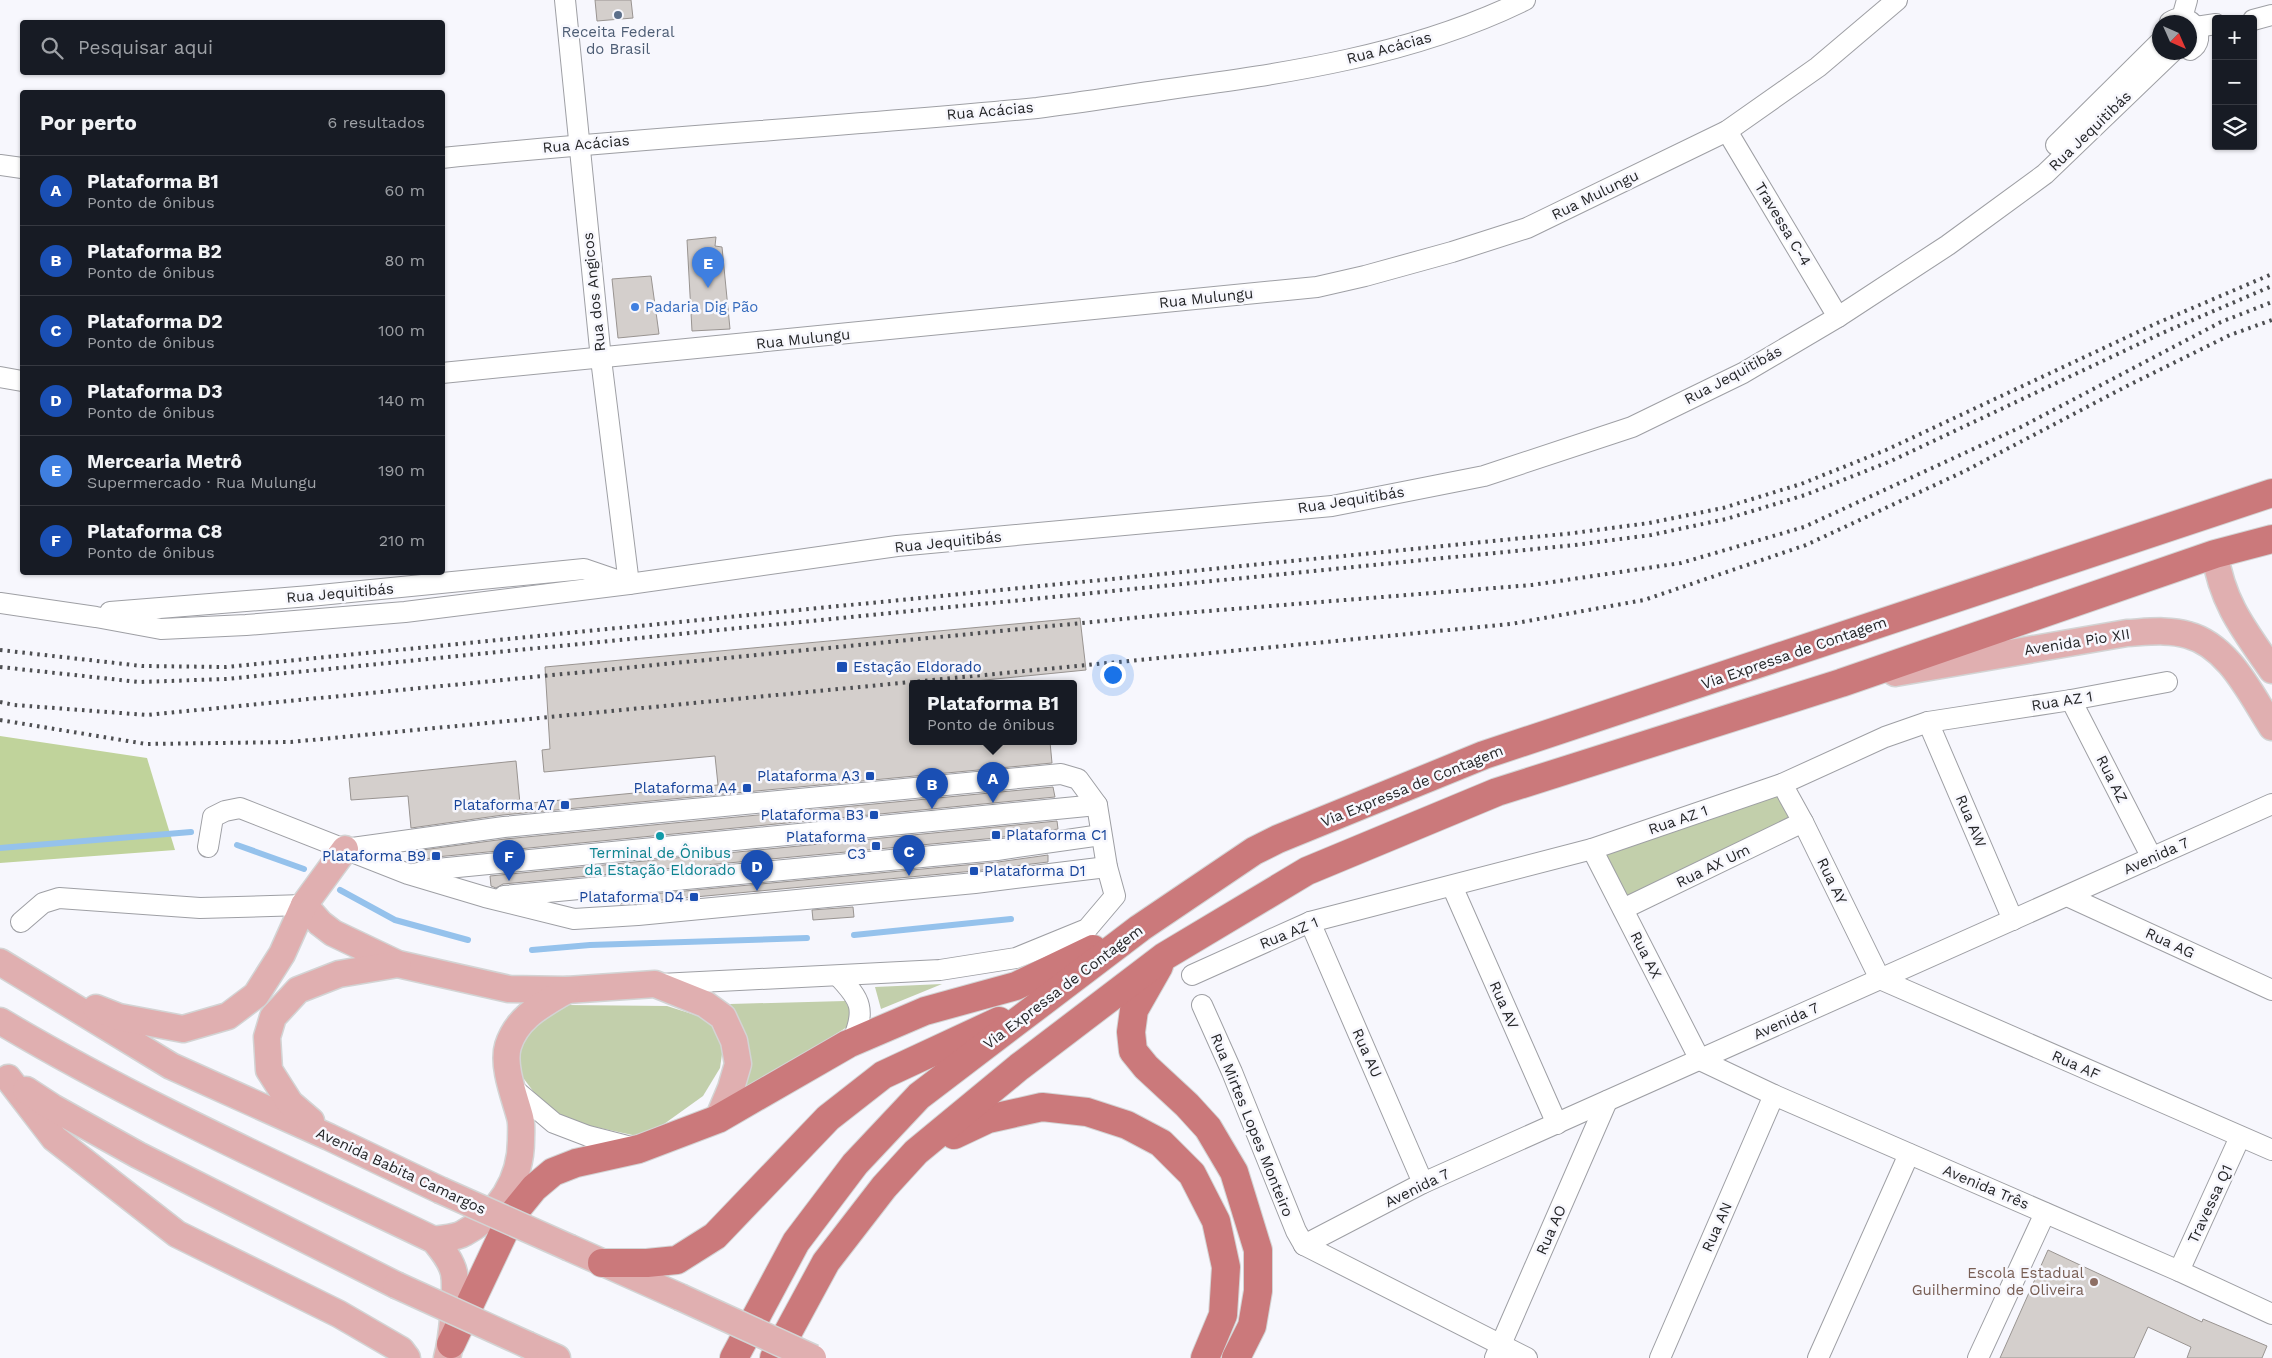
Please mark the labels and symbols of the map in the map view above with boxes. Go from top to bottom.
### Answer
marker: Receita Federal do Brasil [612,9,624,21]
north arrow [2152,15,2197,60]
place label: Receita Federal do Brasil [562,23,675,58]
street label: Rua Acácias [1345,28,1434,68]
street label: Rua Jequitibás [2045,87,2135,175]
street label: Rua Acácias [946,98,1034,124]
street label: Rua Acácias [542,131,630,157]
street label: Rua Mulungu [1549,166,1641,224]
street label: Travessa C-4 [1751,179,1815,269]
street label: Rua dos Angicos [579,231,609,352]
pin: E [692,247,724,288]
street label: Rua Mulungu [1158,284,1254,312]
place label: Padaria Dig Pão [645,298,758,316]
marker: Padaria Dig Pão [629,301,641,313]
street label: Rua Mulungu [755,325,851,353]
street label: Rua Jequitibás [1681,342,1785,408]
street label: Rua Jequitibás [1296,483,1406,517]
street label: Rua Jequitibás [893,527,1003,557]
street label: Rua Jequitibás [286,579,395,607]
street label: Via Expressa de Contagem [1699,613,1889,693]
street label: Avenida Pio XII [2023,625,2131,659]
place label: Estação Eldorado [853,658,982,676]
marker: Estação Eldorado [835,660,849,674]
your location [1100,662,1126,688]
street label: Rua AZ 1 [2030,687,2094,715]
street label: Via Expressa de Contagem [1318,741,1506,831]
street label: Rua AZ [2092,752,2132,806]
pin: A [977,762,1009,803]
place label: Plataforma A3 [757,767,860,785]
pin: B [916,768,948,809]
marker: Plataforma A3 [864,770,876,782]
place label: Plataforma A4 [634,779,737,797]
marker: Plataforma A4 [741,782,753,794]
street label: Rua AW [1952,792,1990,850]
place label: Plataforma A7 [453,796,555,814]
marker: Plataforma A7 [559,799,571,811]
street label: Rua AZ 1 [1646,801,1710,839]
place label: Plataforma B3 [760,806,864,824]
marker: Plataforma B3 [868,809,880,821]
place label: Plataforma C1 [1006,826,1107,844]
place label: Plataforma C3 [786,828,866,863]
marker: Plataforma C1 [990,829,1002,841]
marker: Terminal de Ônibus da Estação Eldorado [654,830,666,842]
street label: Avenida 7 [2121,834,2191,878]
pin: C [893,835,925,876]
pin: F [493,840,525,881]
marker: Plataforma C3 [870,840,882,852]
street label: Rua AX Um [1673,840,1753,892]
place label: Terminal de Ônibus da Estação Eldorado [584,843,736,879]
place label: Plataforma B9 [322,847,426,865]
marker: Plataforma B9 [430,850,442,862]
pin: D [741,850,773,891]
street label: Rua AY [1813,855,1851,907]
place label: Plataforma D1 [984,862,1086,880]
marker: Plataforma D1 [968,865,980,877]
place label: Plataforma D4 [579,888,684,906]
marker: Plataforma D4 [688,891,700,903]
street label: Rua AZ 1 [1257,913,1321,953]
street label: Via Expressa de Contagem [980,921,1146,1053]
street label: Rua AG [2143,924,2197,962]
street label: Rua AX [1627,928,1665,982]
street label: Rua AV [1486,978,1523,1032]
street label: Avenida 7 [1751,999,1821,1043]
street label: Rua AU [1348,1026,1386,1080]
street label: Rua Mirtes Lopes Monteiro [1207,1031,1297,1219]
street label: Rua AF [2049,1046,2103,1084]
street label: Avenida Babita Camargos [313,1124,489,1218]
street label: Avenida Três [1940,1161,2032,1213]
street label: Travessa Q1 [2184,1162,2236,1246]
street label: Avenida 7 [1382,1165,1452,1211]
street label: Rua AN [1698,1199,1736,1255]
street label: Rua AO [1532,1202,1570,1258]
place label: Escola Estadual Guilhermino de Oliveira [1912,1264,2085,1299]
marker: Escola Estadual Guilhermino de Oliveira [2088,1276,2100,1288]

